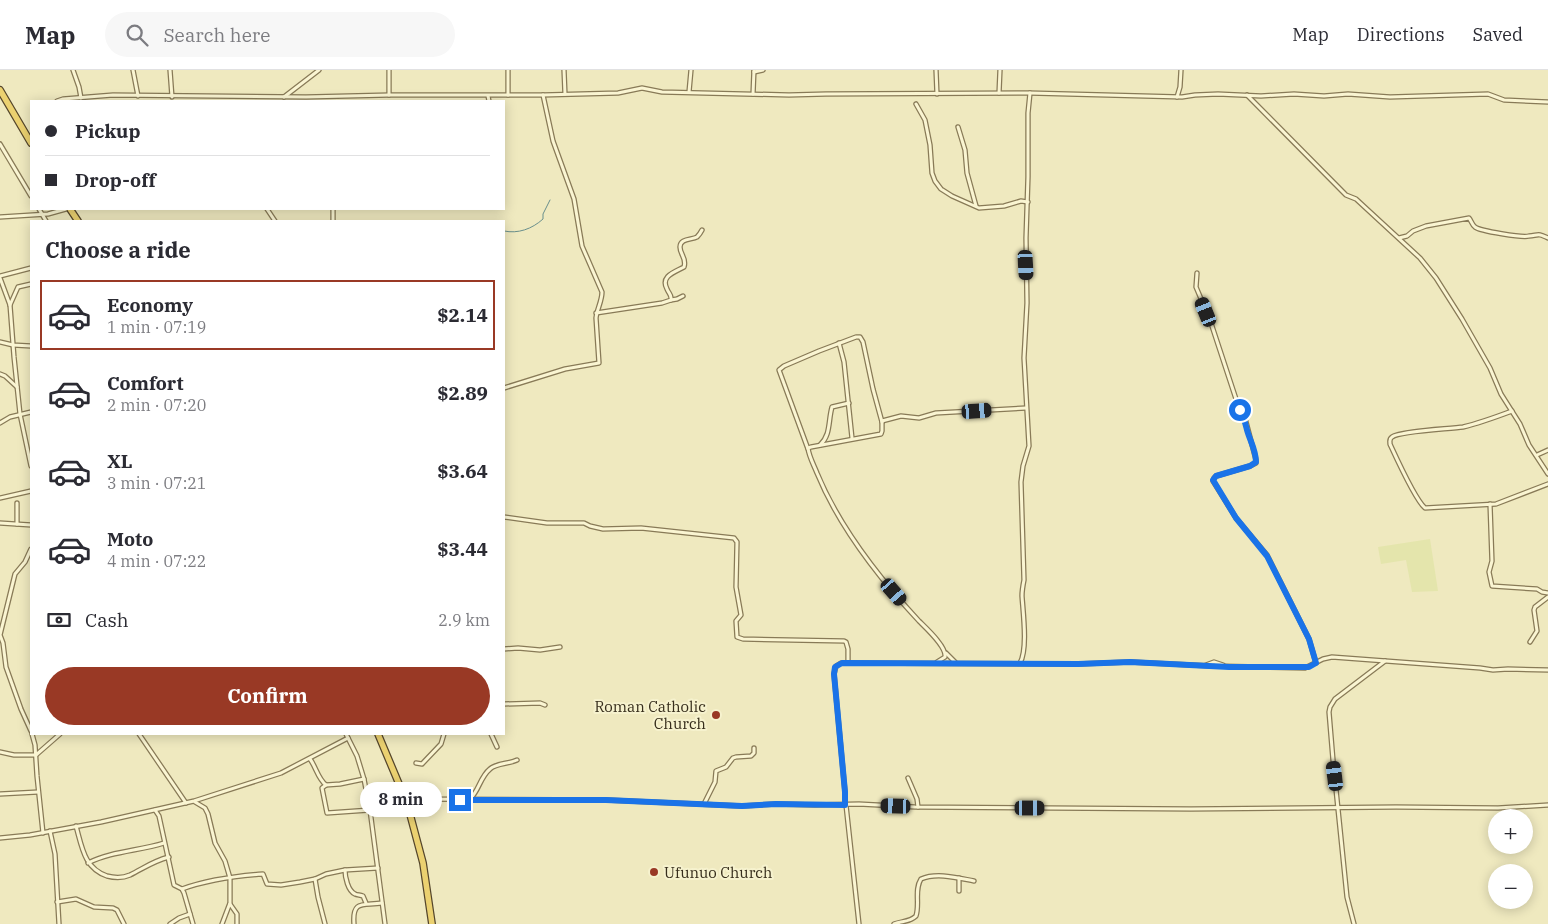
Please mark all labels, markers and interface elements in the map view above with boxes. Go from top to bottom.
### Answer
search box [105,12,455,57]
text: Map [25,19,75,51]
icon: search [123,21,151,49]
text: Search here [163,23,270,47]
text: Map [1292,23,1329,46]
text: Directions [1357,23,1445,46]
text: Saved [1473,23,1523,46]
text: Pickup [75,119,140,143]
text: Drop-off [75,168,156,192]
text: Choose a ride [45,235,191,264]
car [1017,250,1034,280]
icon: car [47,293,92,338]
text: Economy [107,293,193,317]
car [1193,295,1218,329]
text: $2.14 [437,303,488,327]
text: 1 min · 07:19 [107,317,206,337]
icon: car [47,371,92,416]
text: Comfort [107,371,184,395]
text: $2.89 [437,381,488,405]
text: 2 min · 07:20 [107,395,206,415]
route start [1229,399,1251,421]
car [961,402,992,420]
icon: car [47,449,92,494]
text: XL [107,449,133,473]
text: $3.64 [437,459,488,483]
text: 3 min · 07:21 [107,473,206,493]
icon: car [47,527,92,572]
text: Moto [107,527,153,551]
text: $3.44 [437,537,488,561]
text: 4 min · 07:22 [107,551,206,571]
car [878,576,909,608]
icon: cash [45,606,73,634]
text: Cash [85,608,129,632]
text: 2.9 km [438,610,490,630]
button: Confirm [45,667,490,725]
place label: Roman Catholic Church [594,697,706,733]
marker: Roman Catholic Church [710,709,722,721]
car [1325,760,1344,792]
callout: 8 min [360,782,442,818]
text: 8 min [379,789,423,809]
route end [449,789,471,811]
car [880,798,911,814]
car [1015,801,1045,816]
map controls [1488,809,1533,909]
button: + [1488,809,1533,854]
place label: Ufunuo Church [664,863,772,882]
button: − [1488,864,1533,909]
marker: Ufunuo Church [648,866,660,878]

